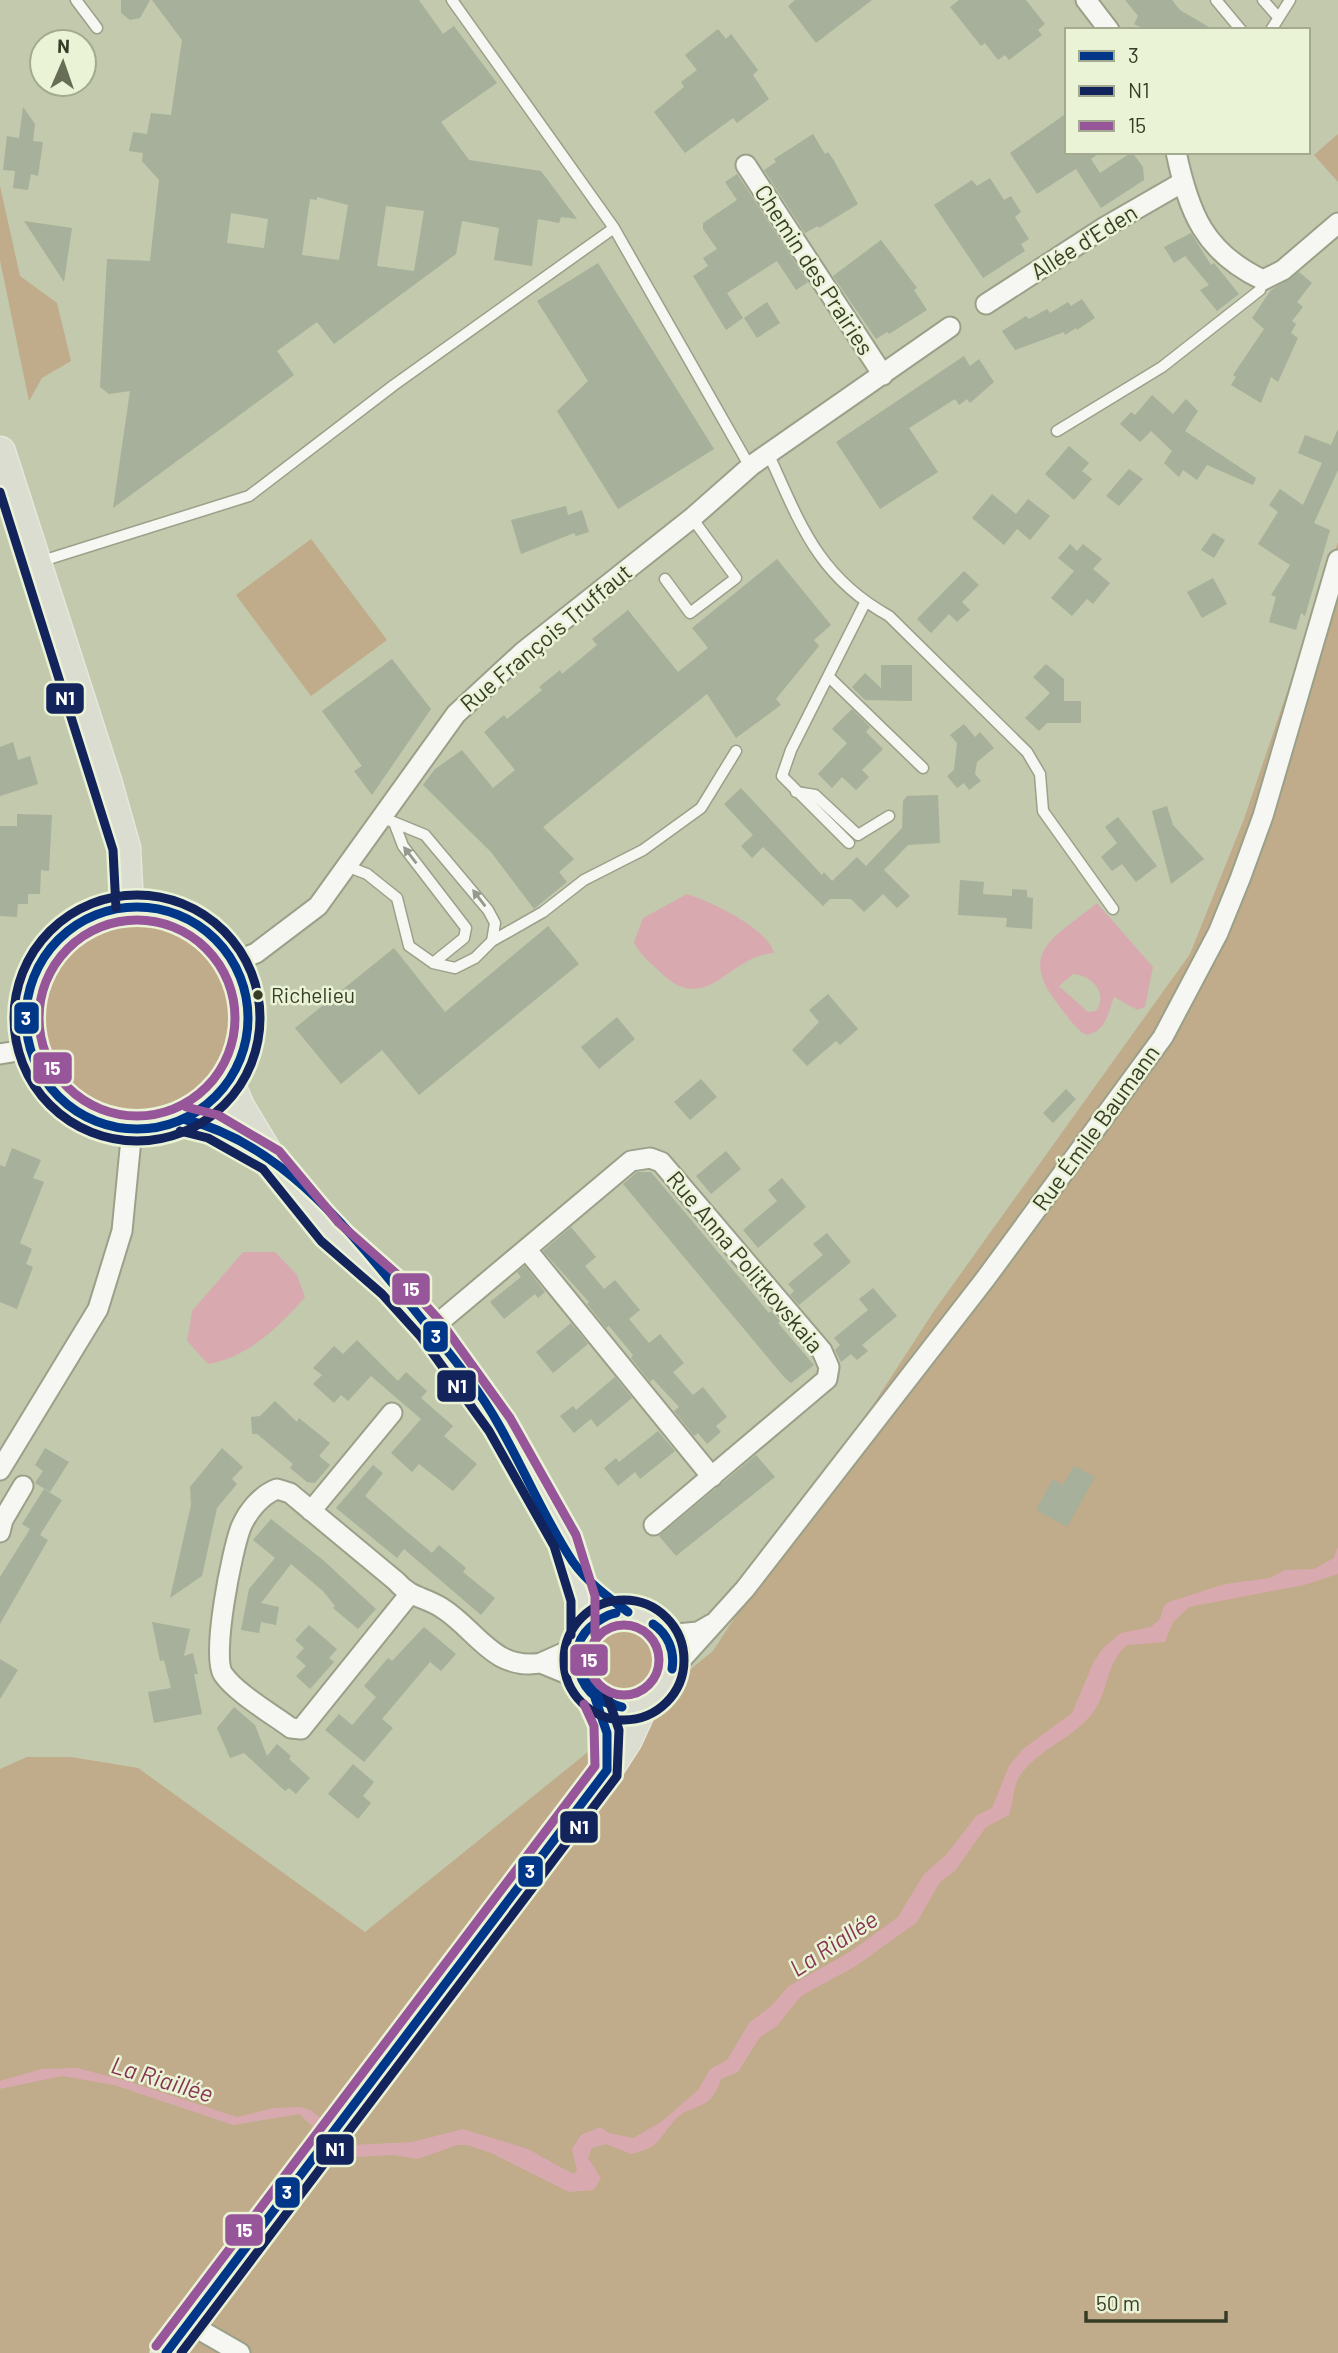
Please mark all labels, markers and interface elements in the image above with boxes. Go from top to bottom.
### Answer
north arrow [28,28,98,98]
legend [1065,28,1310,154]
text: N [57,34,70,57]
text: 3 [1128,42,1139,67]
text: N1 [1128,77,1150,102]
text: 15 [1128,112,1146,137]
street label: Chemin des Prairies [749,179,880,360]
street label: Allée d'Eden [1025,197,1142,285]
street label: Rue François Truffaut [454,557,637,717]
line badge: N1 [45,682,85,715]
text: N1 [55,686,75,709]
one-way arrow [404,846,418,864]
one-way arrow [472,889,486,907]
place label: Richelieu [271,982,355,1007]
marker: Richelieu [251,988,265,1002]
line badge: 3 [13,1001,40,1035]
text: 3 [21,1006,31,1029]
street label: Rue Émile Baumann [1026,1039,1165,1216]
line badge: 15 [32,1051,73,1085]
text: 15 [44,1056,60,1079]
street label: Rue Anna Politkovskaia [662,1165,830,1358]
line badge: 15 [391,1272,431,1306]
text: 15 [403,1277,419,1300]
line badge: 3 [422,1320,449,1353]
text: 3 [431,1324,441,1347]
line badge: N1 [436,1369,477,1403]
text: N1 [447,1374,467,1397]
line badge: 15 [569,1643,609,1677]
text: 15 [581,1648,597,1671]
line badge: N1 [559,1810,599,1844]
text: N1 [569,1815,589,1838]
line badge: 3 [517,1855,544,1888]
text: 3 [525,1859,535,1882]
water label: La Riallée [784,1904,883,1982]
water label: La Riaillée [108,2049,217,2108]
line badge: N1 [315,2133,355,2166]
text: N1 [325,2137,345,2160]
line badge: 3 [274,2176,301,2209]
text: 3 [282,2180,292,2203]
line badge: 15 [224,2213,264,2247]
text: 15 [236,2218,252,2241]
scale bar [1086,2280,1226,2324]
text: 50 m [1096,2290,1140,2315]

